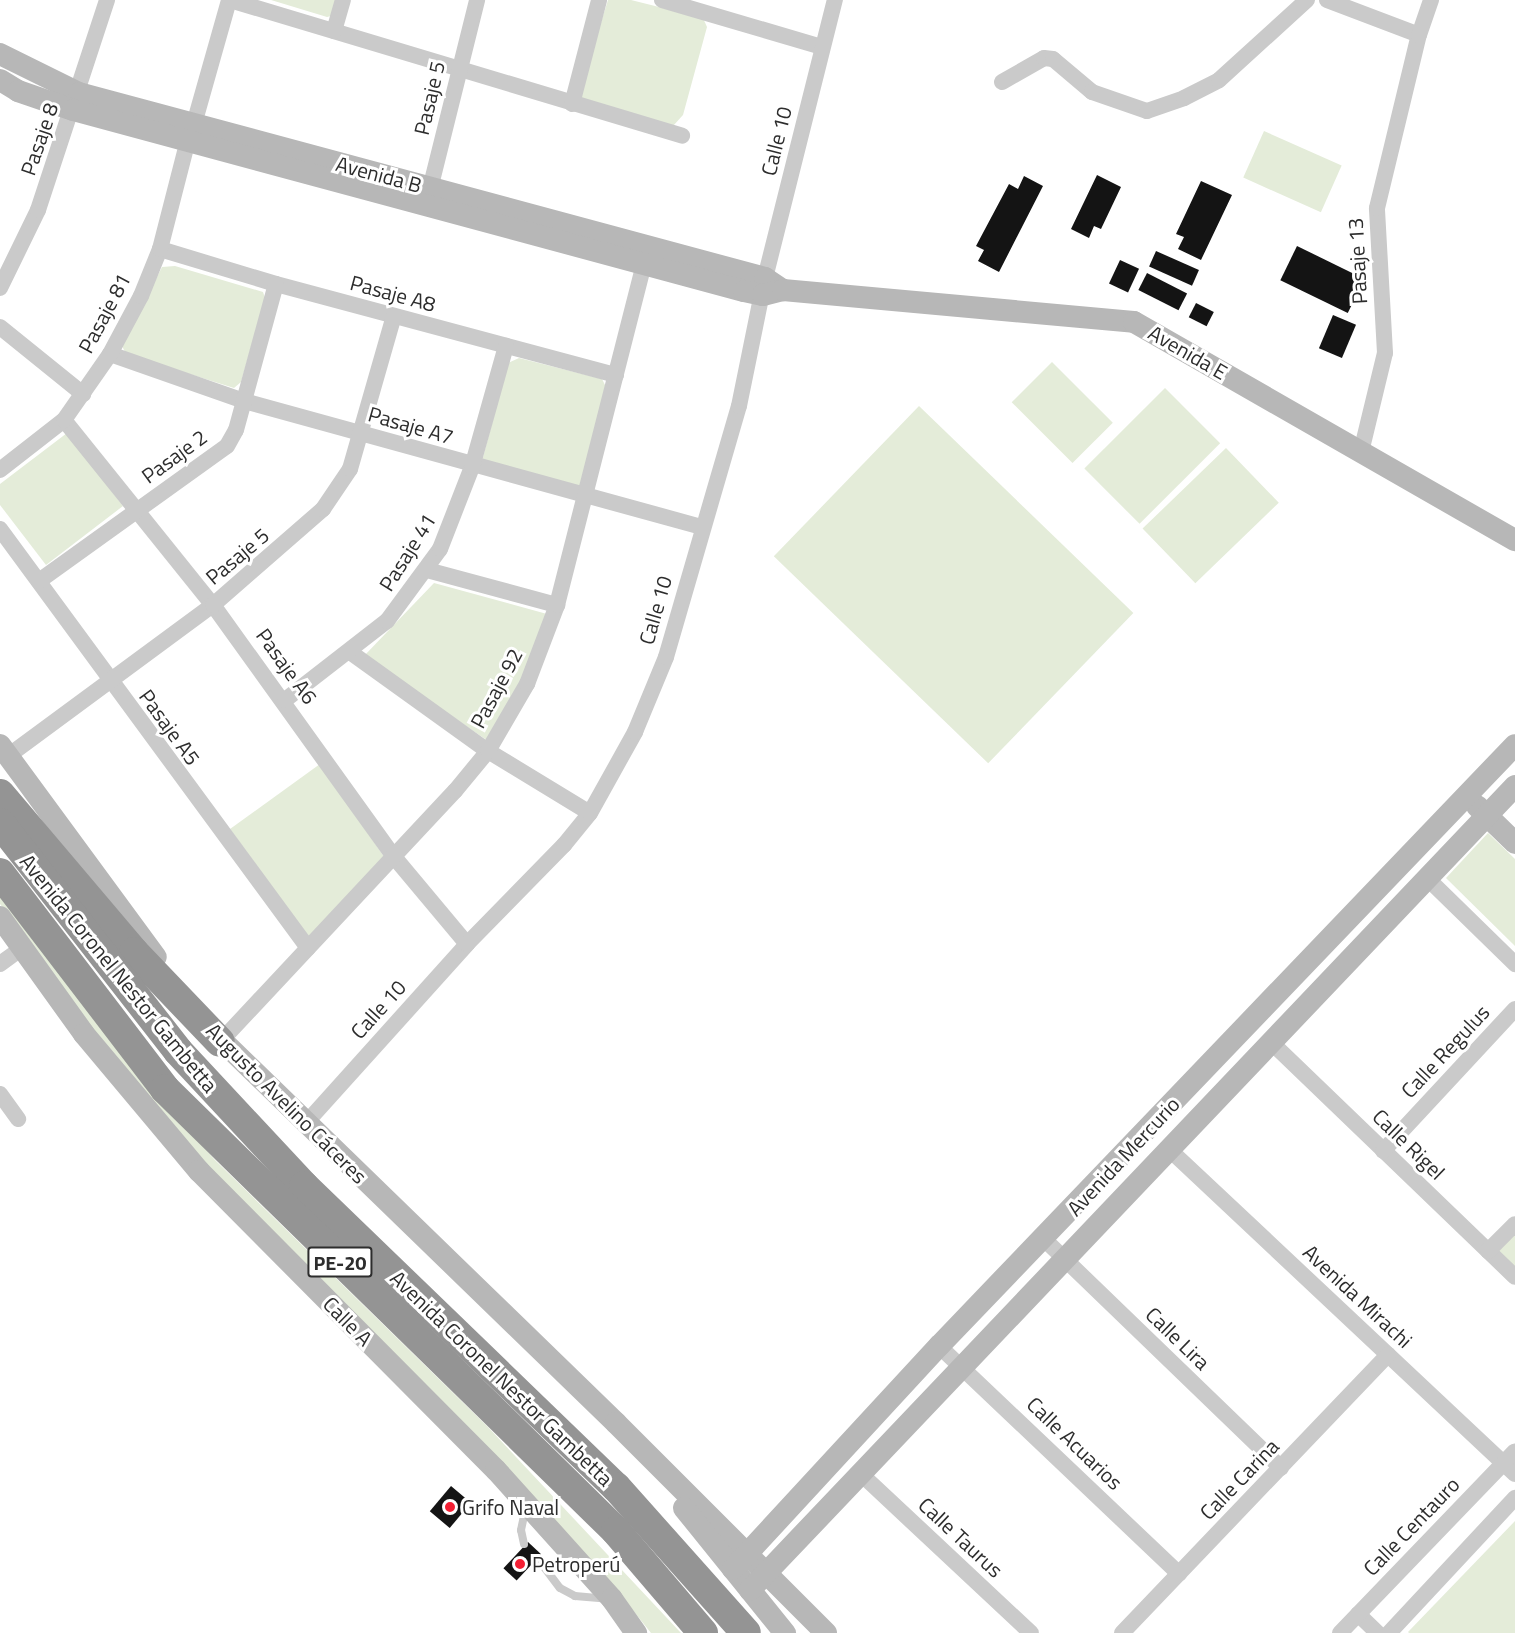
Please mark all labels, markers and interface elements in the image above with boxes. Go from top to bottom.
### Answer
street label: Pasaje 5 [408,59,450,137]
street label: Pasaje 8 [15,100,63,178]
street label: Calle 10 [755,104,797,178]
street label: Avenida B [333,150,425,198]
street label: Pasaje 13 [1342,217,1372,305]
street label: Pasaje 81 [73,269,135,357]
street label: Pasaje A8 [348,270,438,316]
street label: Avenida E [1144,319,1232,385]
street label: Pasaje A7 [366,401,456,449]
street label: Pasaje 2 [136,424,212,488]
street label: Pasaje 41 [373,509,441,595]
street label: Pasaje 5 [200,522,274,590]
street label: Calle 10 [633,573,677,647]
street label: Pasaje A6 [251,623,323,709]
street label: Pasaje 92 [465,644,527,732]
street label: Pasaje A5 [134,684,206,770]
street label: Avenida Coronel Nestor Gambetta [15,849,223,1097]
street label: Calle 10 [345,974,411,1044]
street label: Calle Regulus [1396,999,1494,1103]
street label: Augusto Avelino Cáceres [202,1018,372,1188]
street label: Avenida Mercurio [1062,1091,1184,1221]
street label: Calle Rigel [1368,1103,1450,1185]
street label: Avenida Mirachi [1298,1239,1418,1353]
road number: PE-20 [307,1245,373,1279]
street label: Avenida Coronel Nestor Gambetta [386,1265,618,1491]
street label: Calle A [318,1291,378,1351]
street label: Calle Lira [1141,1301,1215,1375]
street label: Calle Acuarios [1022,1391,1128,1495]
street label: Calle Carina [1194,1433,1284,1525]
street label: Calle Centauro [1358,1472,1464,1580]
street label: Calle Taurus [914,1492,1008,1582]
place label: Grifo Naval [462,1494,559,1520]
marker: Grifo Naval [443,1500,457,1514]
place label: Petroperú [532,1551,621,1577]
marker: Petroperú [513,1557,527,1571]

